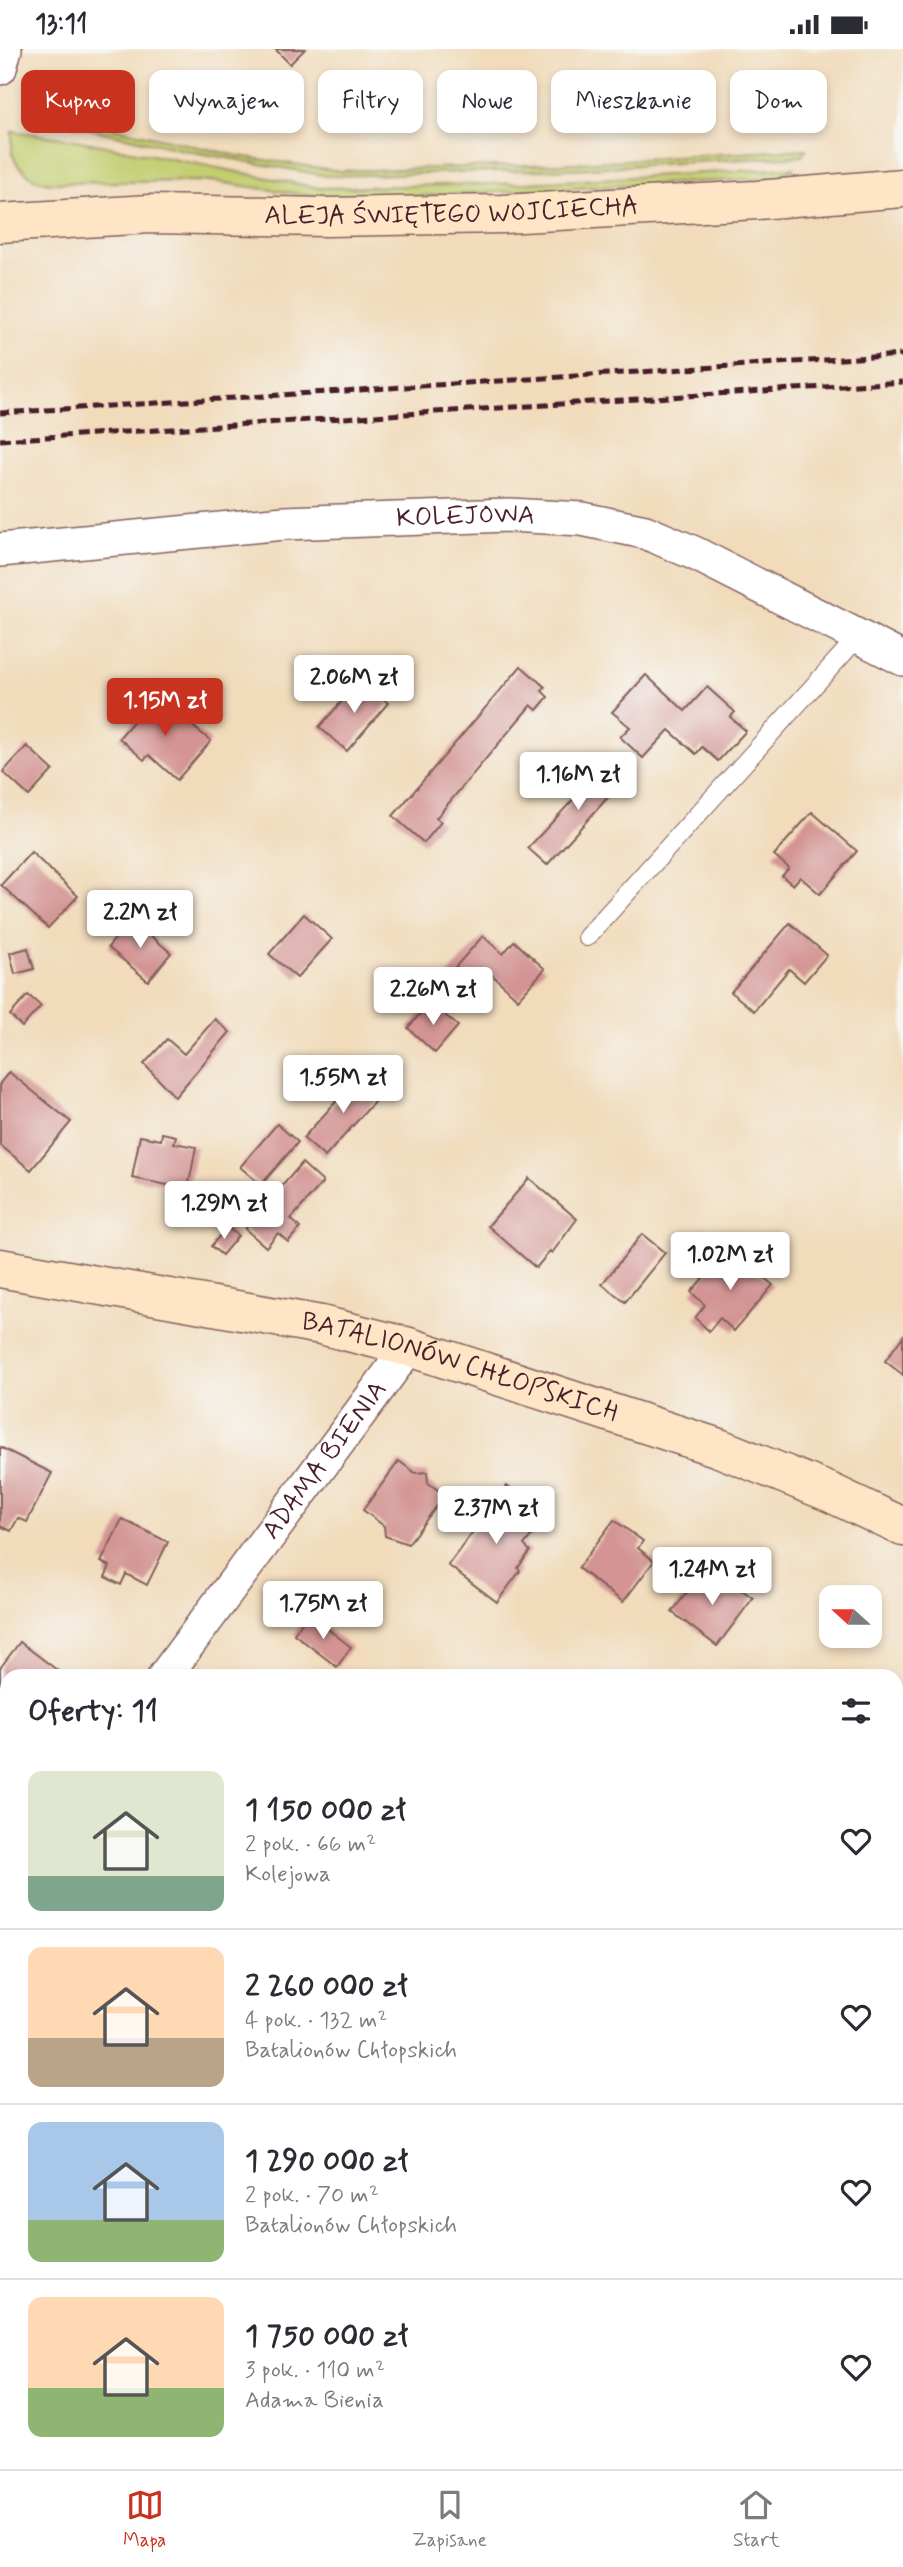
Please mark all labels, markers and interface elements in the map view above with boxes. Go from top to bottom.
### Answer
text: 13:11 [35,8,87,42]
chip: Kupno [21,70,135,133]
chip: Wynajem [149,70,304,133]
chip: Filtry [318,70,423,133]
chip: Nowe [437,70,537,133]
chip: Mieszkanie [551,70,716,133]
chip: Dom [730,70,827,133]
street label: ALEJA ŚWIĘTEGO WOJCIECHA [264,190,640,234]
street label: KOLEJOWA [396,498,536,536]
pin: 2.06M zł [282,655,426,715]
text: 2.06M zł [310,663,398,693]
pin: 1.15M zł [93,679,237,738]
text: 1.15M zł [123,686,207,716]
pin: 1.16M zł [506,753,650,812]
text: 1.16M zł [536,760,620,790]
pin: 2.2M zł [75,891,205,950]
text: 2.2M zł [103,898,177,928]
pin: 2.26M zł [361,967,505,1027]
text: 2.26M zł [390,975,476,1005]
pin: 1.55M zł [271,1055,415,1115]
text: 1.55M zł [299,1063,387,1093]
pin: 1.29M zł [152,1181,296,1241]
text: 1.29M zł [181,1189,267,1219]
pin: 1.02M zł [658,1233,802,1292]
text: 1.02M zł [687,1240,773,1270]
street label: BATALIONÓW CHŁOPSKICH [299,1305,622,1431]
street label: ADAMA BIENIA [255,1374,395,1547]
pin: 2.37M zł [424,1487,568,1546]
text: 2.37M zł [454,1494,538,1524]
pin: 1.24M zł [640,1547,784,1607]
text: 1.24M zł [669,1555,755,1585]
pin: 1.75M zł [251,1581,395,1641]
north arrow [819,1585,882,1649]
map controls [819,1585,882,1648]
text: 1.75M zł [279,1589,367,1619]
text: Oferty: 11 [28,1692,158,1731]
icon: filters [837,1692,875,1730]
text: 1 150 000 zł [245,1791,406,1830]
icon: home [84,1799,168,1883]
icon: heart [837,1822,875,1860]
text: 2 pok. · 66 m² [245,1830,376,1860]
text: Kolejowa [245,1860,331,1890]
text: 2 260 000 zł [245,1967,408,2006]
icon: home [84,1975,168,2059]
icon: heart [837,1998,875,2036]
text: 4 pok. · 132 m² [245,2006,388,2036]
text: Batalionów Chłopskich [245,2036,457,2066]
text: 1 290 000 zł [245,2142,408,2181]
icon: home [84,2150,168,2234]
icon: heart [837,2173,875,2211]
text: 2 pok. · 70 m² [245,2181,379,2211]
text: Batalionów Chłopskich [245,2211,457,2241]
text: 1 750 000 zł [245,2317,408,2356]
icon: home [84,2325,168,2409]
icon: heart [837,2348,875,2386]
text: 3 pok. · 110 m² [245,2356,385,2386]
text: Adama Bienia [245,2386,384,2416]
tab: Mapa [123,2486,166,2553]
tab: Zapisane [412,2486,487,2553]
tab: Start [733,2486,780,2553]

